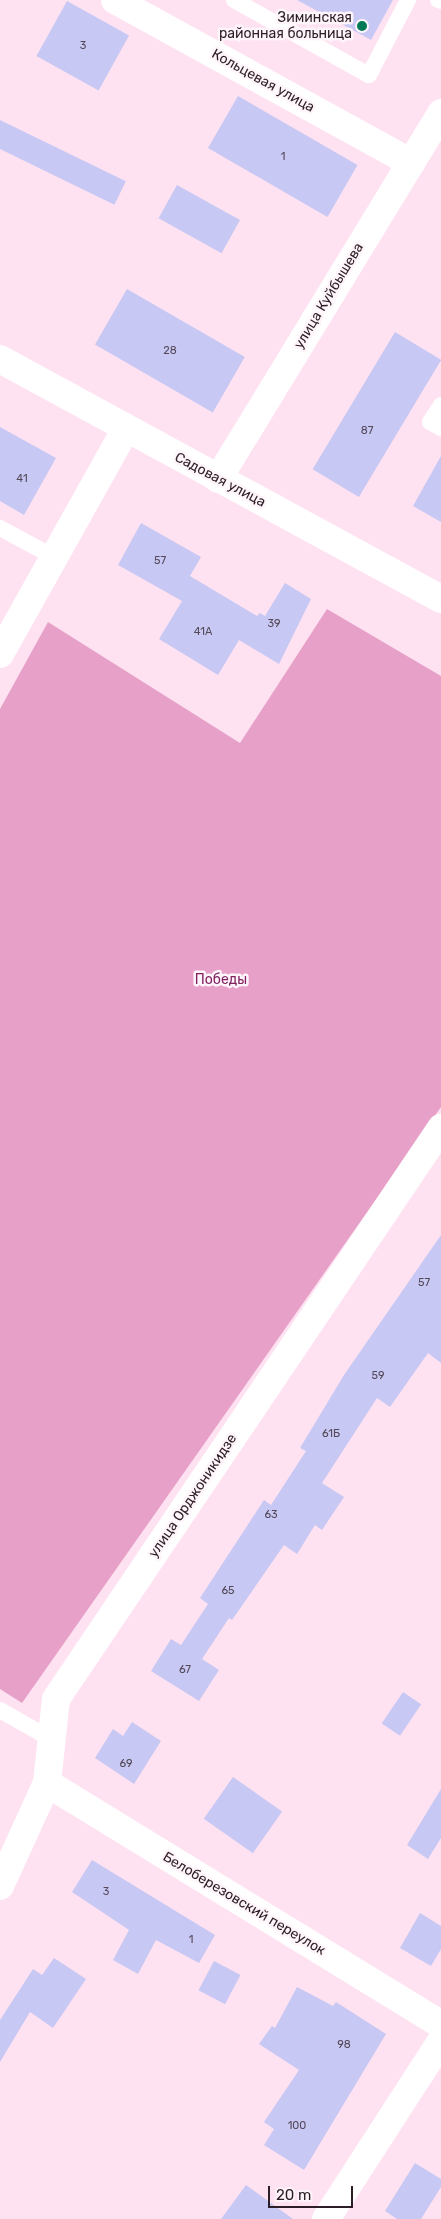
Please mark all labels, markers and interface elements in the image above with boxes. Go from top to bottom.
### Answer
place label: Зиминская районная больница [219,10,352,42]
marker: Зиминская районная больница [356,20,368,32]
house number: 3 [80,39,86,53]
street label: Кольцевая улица [209,46,317,116]
house number: 1 [281,150,285,164]
street label: улица Куйбышева [291,240,367,352]
house number: 28 [163,344,177,358]
house number: 87 [361,424,373,438]
street label: Садовая улица [172,449,268,511]
house number: 41 [16,472,28,486]
house number: 57 [154,554,166,568]
house number: 39 [267,617,281,631]
house number: 41А [194,625,212,639]
park label: Победы [195,972,247,988]
house number: 57 [418,1276,430,1290]
house number: 59 [371,1369,385,1383]
house number: 61Б [322,1427,340,1441]
street label: улица Орджоникидзе [145,1431,241,1561]
house number: 63 [264,1508,278,1522]
house number: 65 [221,1584,235,1598]
house number: 67 [179,1663,191,1677]
house number: 69 [119,1757,133,1771]
street label: Белоберезовский переулок [160,1849,328,1959]
house number: 3 [103,1885,109,1899]
house number: 1 [189,1933,193,1947]
house number: 98 [337,2038,351,2052]
house number: 100 [288,2119,306,2133]
scale bar [271,2176,356,2208]
text: 20 m [276,2186,311,2204]

